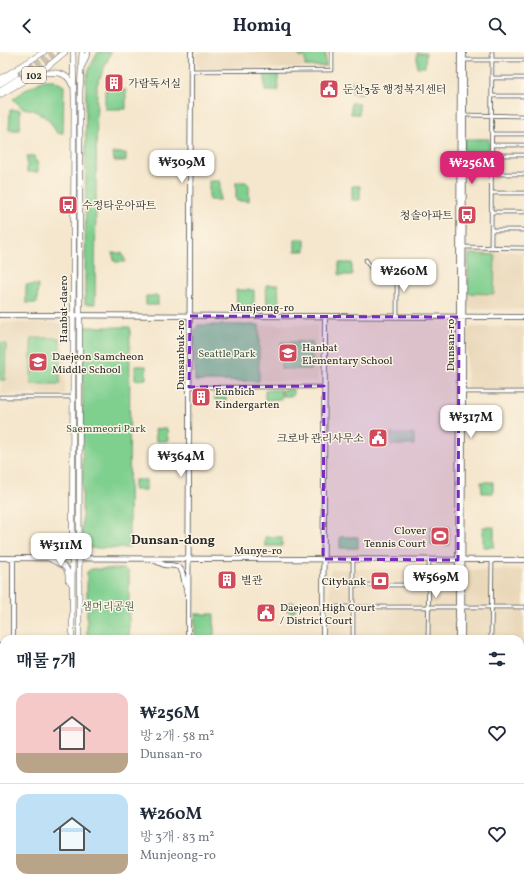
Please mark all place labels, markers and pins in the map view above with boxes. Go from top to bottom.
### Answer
building icon: 가람독서실 [103,72,125,94]
place label: 가람독서실 [128,77,181,92]
public building icon: 둔산3동 행정복지센터 [318,78,340,100]
place label: 둔산3동 행정복지센터 [343,83,446,98]
pin: ₩309M [154,150,210,184]
pin: ₩256M [444,151,500,185]
bus stop icon: 수정타운아파트 [57,194,79,216]
place label: 수정타운아파트 [82,199,157,214]
bus stop icon: 청솔아파트 [456,204,478,226]
place label: 청솔아파트 [400,209,453,224]
pin: ₩260M [376,259,432,293]
place label: Hanbat Elementary School [302,341,393,369]
school or university icon: Hanbat Elementary School [277,342,299,364]
place label: Daejeon Samcheon Middle School [52,350,144,378]
school or university icon: Daejeon Samcheon Middle School [27,351,49,373]
place label: Eunbich Kindergarten [215,385,280,413]
building icon: Eunbich Kindergarten [190,386,212,408]
pin: ₩317M [443,405,499,439]
public building icon: 크로바 관리사무소 [367,427,389,449]
place label: 크로바 관리사무소 [277,432,364,447]
pin: ₩364M [153,444,209,478]
place label: Clover Tennis Court [364,524,426,552]
sports icon: Clover Tennis Court [429,525,451,547]
pin: ₩311M [33,533,89,567]
pin: ₩569M [408,565,464,599]
building icon: 별관 [216,569,238,591]
bank icon: Citybank [369,570,391,592]
place label: 별관 [241,574,263,589]
place label: Citybank [322,575,366,590]
place label: Daejeon High Court / District Court [280,601,375,629]
public building icon: Daejeon High Court / District Court [255,602,277,624]

